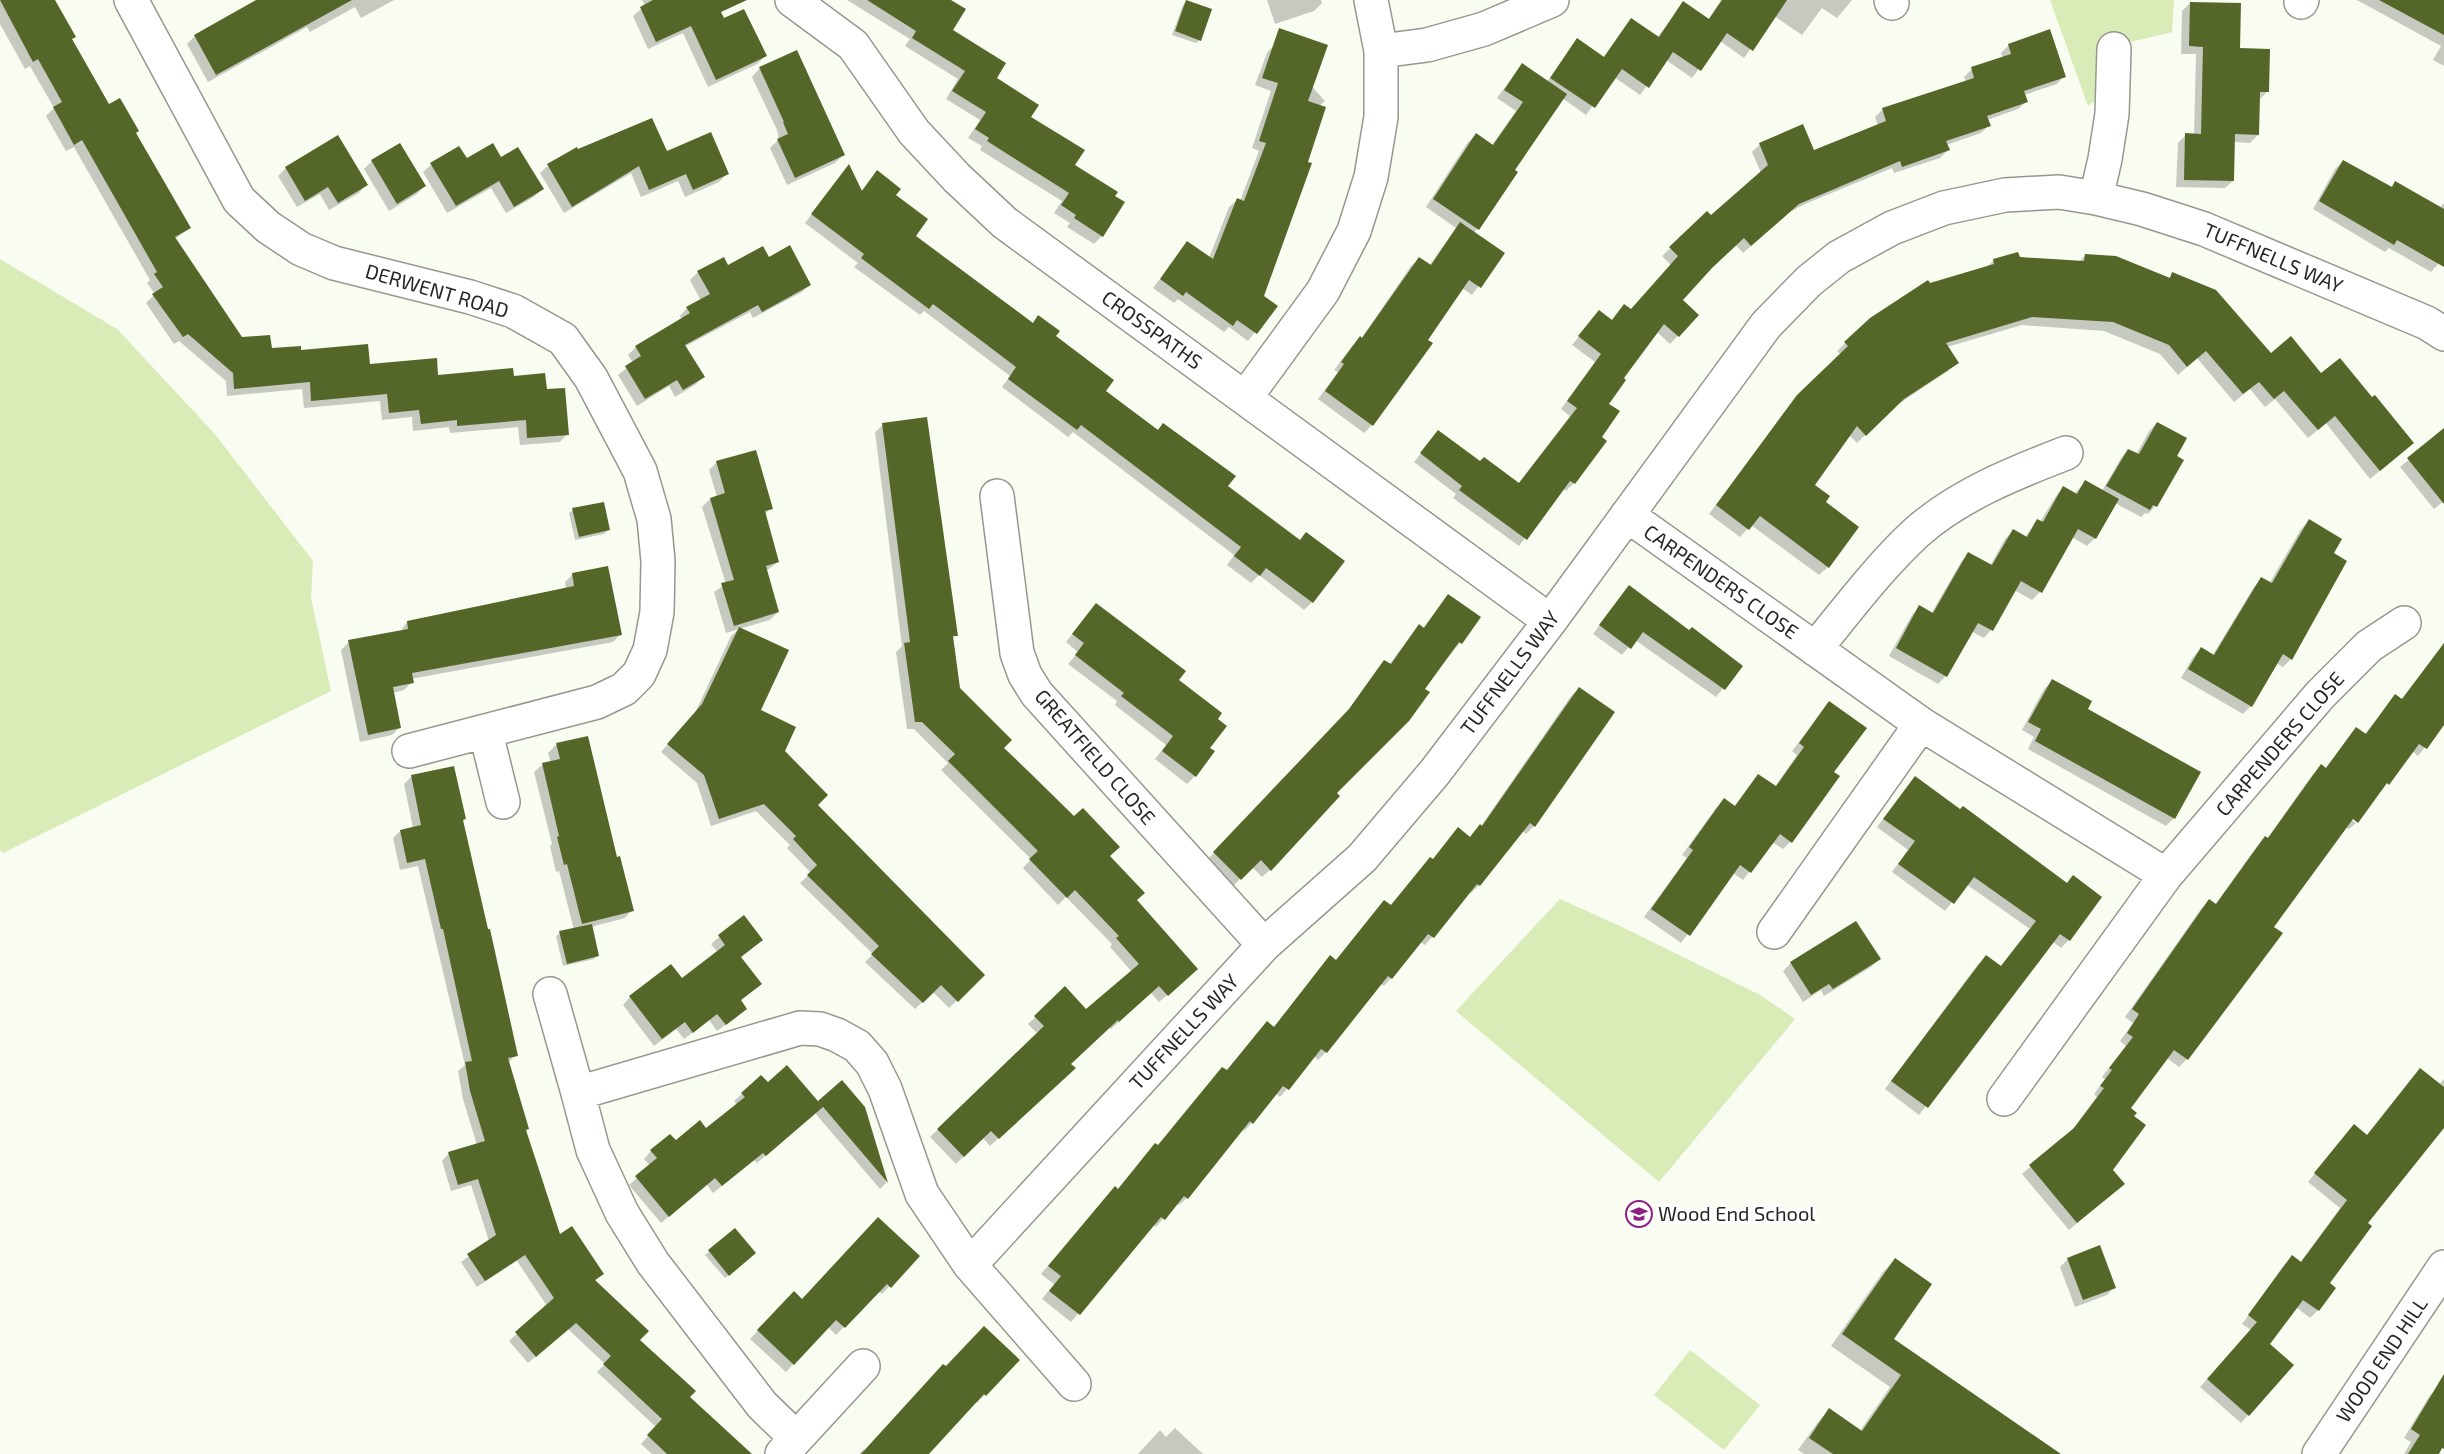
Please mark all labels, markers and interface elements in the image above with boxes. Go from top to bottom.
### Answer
street label: TUFFNELLS WAY [2200,217,2347,297]
street label: DERWENT ROAD [363,258,512,322]
street label: CROSSPATHS [1098,285,1207,374]
street label: CARPENDERS CLOSE [1640,519,1803,643]
street label: TUFFNELLS WAY [1455,605,1564,739]
street label: CARPENDERS CLOSE [2210,666,2348,820]
street label: GREATFIELD CLOSE [1030,684,1161,829]
street label: TUFFNELLS WAY [1124,968,1243,1094]
school or university icon: Wood End School [1624,1199,1654,1229]
place label: Wood End School [1658,1201,1815,1225]
street label: WOOD END HILL [2331,1292,2432,1427]

